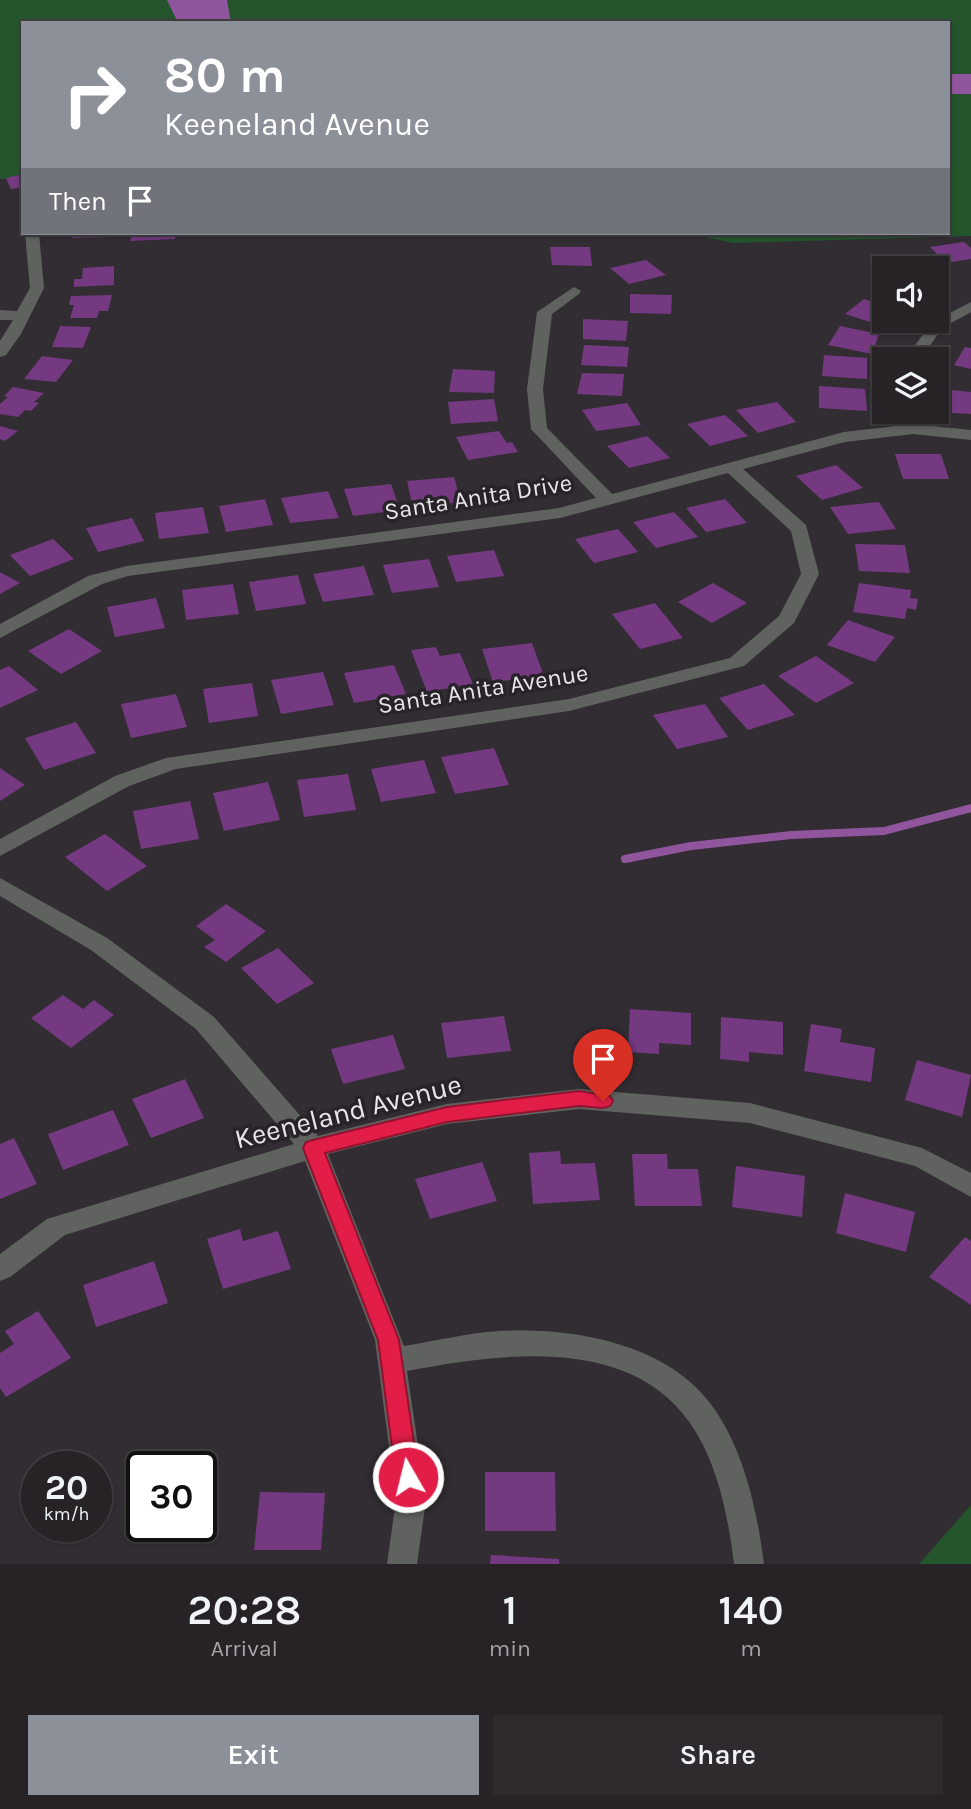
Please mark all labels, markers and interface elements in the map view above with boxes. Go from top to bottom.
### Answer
text: 80 m [164,47,286,104]
icon: right [49,49,140,140]
text: Keeneland Avenue [164,106,430,143]
icon: arrive [121,182,159,220]
text: Then [49,186,107,217]
map controls [872,256,949,424]
button: sound [872,256,949,333]
button: layers [872,347,949,424]
street label: Santa Anita Drive [382,468,574,526]
street label: Santa Anita Avenue [376,659,590,719]
pin [573,1029,633,1101]
icon: arrive [584,1040,622,1078]
street label: Keeneland Avenue [231,1067,465,1156]
position arrow [371,1440,445,1514]
speed limit sign: 30 [126,1451,217,1542]
text: 20 [45,1467,88,1508]
text: km/h [44,1503,89,1525]
text: 20:28 [187,1585,301,1635]
text: 1 [502,1585,517,1635]
text: 140 [718,1585,784,1635]
text: Arrival [211,1635,278,1662]
text: min [489,1635,531,1662]
text: m [740,1635,762,1662]
button: Exit [28,1715,479,1795]
button: Share [493,1715,943,1795]

